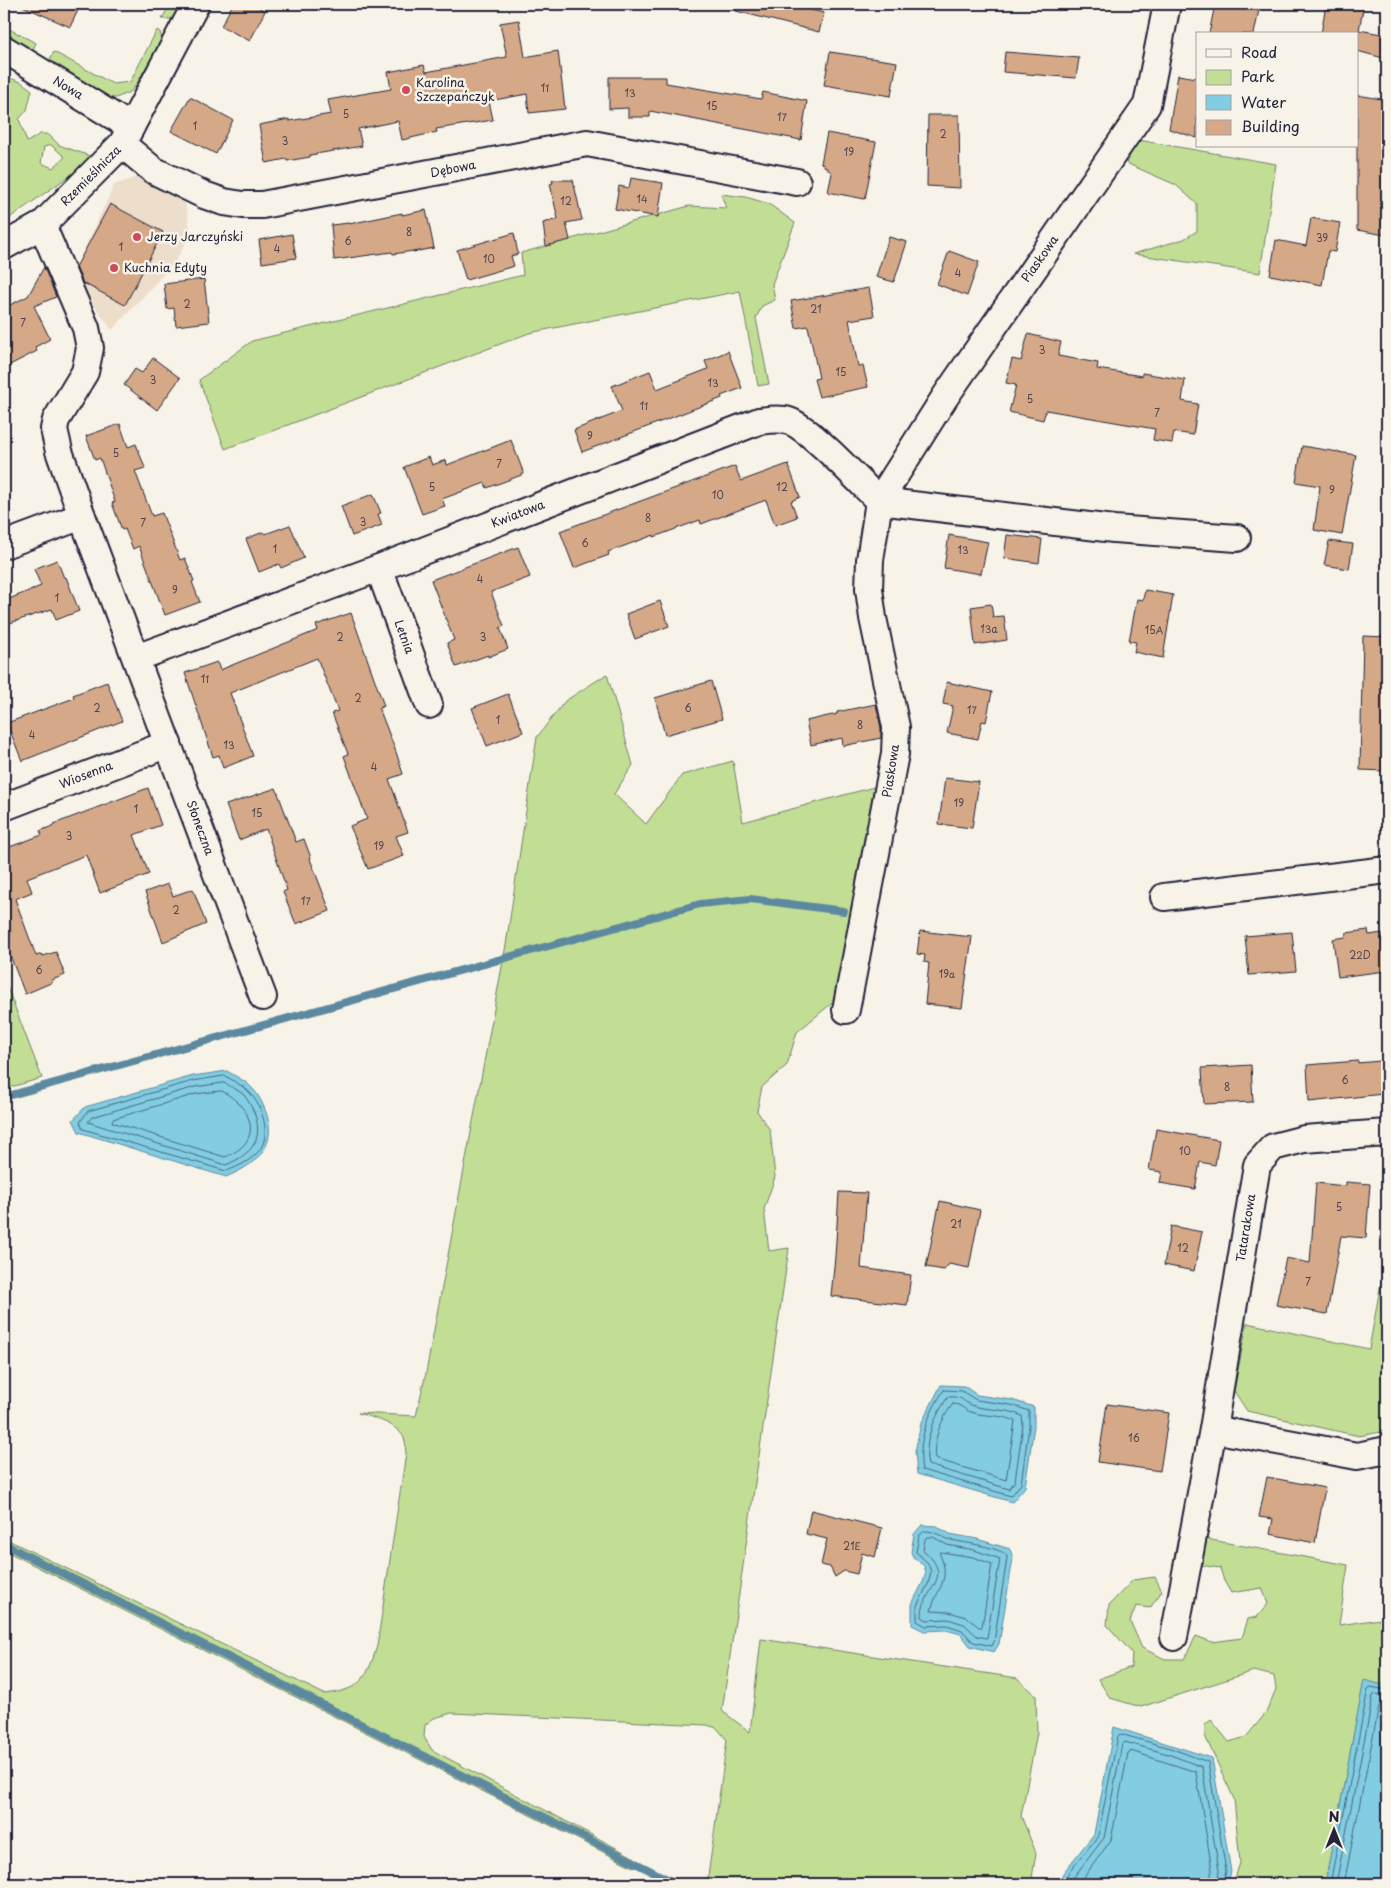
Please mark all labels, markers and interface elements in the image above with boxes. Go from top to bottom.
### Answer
legend [1196,32,1358,148]
text: Road [1241,40,1277,63]
text: Park [1241,64,1275,87]
street label: Nowa [50,71,88,104]
place label: Karolina Szczepańczyk [416,73,495,105]
house number: 11 [541,80,549,95]
marker: Karolina Szczepańczyk [400,84,412,96]
house number: 13 [624,85,636,100]
text: Water [1241,90,1286,113]
house number: 15 [707,98,717,113]
house number: 5 [343,106,349,121]
house number: 17 [777,109,788,124]
text: Building [1241,114,1300,137]
house number: 1 [193,118,197,133]
house number: 2 [939,126,947,141]
house number: 3 [282,133,288,148]
street label: Rzemieślnicza [56,141,125,210]
house number: 19 [844,144,854,159]
street label: Dębowa [429,155,478,181]
house number: 14 [636,191,648,206]
house number: 12 [560,193,572,208]
house number: 8 [406,224,412,239]
place label: Jerzy Jarczyński [147,227,243,245]
house number: 39 [1316,230,1328,245]
marker: Jerzy Jarczyński [131,231,143,243]
street label: Piaskowa [1016,231,1062,286]
house number: 6 [344,233,352,248]
house number: 1 [119,239,123,254]
house number: 4 [274,241,281,256]
house number: 10 [483,251,495,266]
place label: Kuchnia Edyty [124,258,207,276]
marker: Kuchnia Edyty [108,262,120,274]
house number: 4 [955,265,962,280]
house number: 2 [183,296,191,311]
house number: 21 [810,301,822,316]
house number: 7 [20,315,26,330]
house number: 3 [1039,342,1045,357]
house number: 15 [836,364,846,379]
house number: 3 [150,372,156,387]
house number: 13 [707,375,719,390]
house number: 5 [1027,391,1033,406]
house number: 11 [640,398,648,413]
house number: 7 [1154,405,1160,420]
house number: 9 [587,428,593,443]
house number: 5 [113,445,119,460]
house number: 7 [496,456,502,471]
house number: 5 [429,479,435,494]
house number: 12 [776,479,788,494]
house number: 9 [1329,482,1335,497]
house number: 10 [712,487,724,502]
street label: Kwiatowa [488,494,547,531]
house number: 8 [645,510,651,525]
house number: 3 [360,514,366,529]
house number: 7 [140,515,146,530]
house number: 6 [581,535,589,550]
house number: 1 [273,541,277,556]
house number: 13 [957,542,969,557]
house number: 4 [477,571,484,586]
house number: 9 [172,582,178,597]
house number: 1 [55,590,59,605]
street label: Letnia [391,617,420,657]
house number: 13a [980,621,998,636]
house number: 15A [1145,622,1164,637]
house number: 2 [336,629,344,644]
house number: 3 [480,629,486,644]
house number: 11 [201,671,209,686]
house number: 2 [354,690,362,705]
house number: 2 [93,700,101,715]
house number: 6 [684,700,692,715]
house number: 17 [967,702,978,717]
house number: 1 [496,712,500,727]
house number: 8 [857,717,863,732]
house number: 4 [29,727,36,742]
house number: 13 [223,737,235,752]
street label: Piaskowa [877,742,903,799]
street label: Wiosenna [56,755,115,792]
house number: 4 [371,759,378,774]
house number: 19 [954,795,964,810]
street label: Słoneczna [183,798,219,858]
house number: 1 [134,801,138,816]
house number: 15 [252,805,262,820]
house number: 3 [66,828,72,843]
house number: 19 [374,838,384,853]
house number: 17 [301,893,312,908]
house number: 2 [172,902,180,917]
house number: 22D [1349,947,1371,962]
house number: 6 [35,962,43,977]
house number: 19a [939,966,956,981]
house number: 6 [1341,1072,1349,1087]
house number: 8 [1224,1079,1230,1094]
house number: 10 [1179,1143,1191,1158]
street label: Tatarakowa [1231,1192,1259,1263]
house number: 5 [1336,1199,1342,1214]
house number: 21 [950,1216,962,1231]
house number: 12 [1177,1240,1189,1255]
house number: 7 [1305,1274,1311,1289]
house number: 16 [1128,1430,1140,1445]
house number: 21E [843,1538,861,1553]
north arrow [1308,1806,1358,1856]
text: N [1328,1806,1340,1827]

